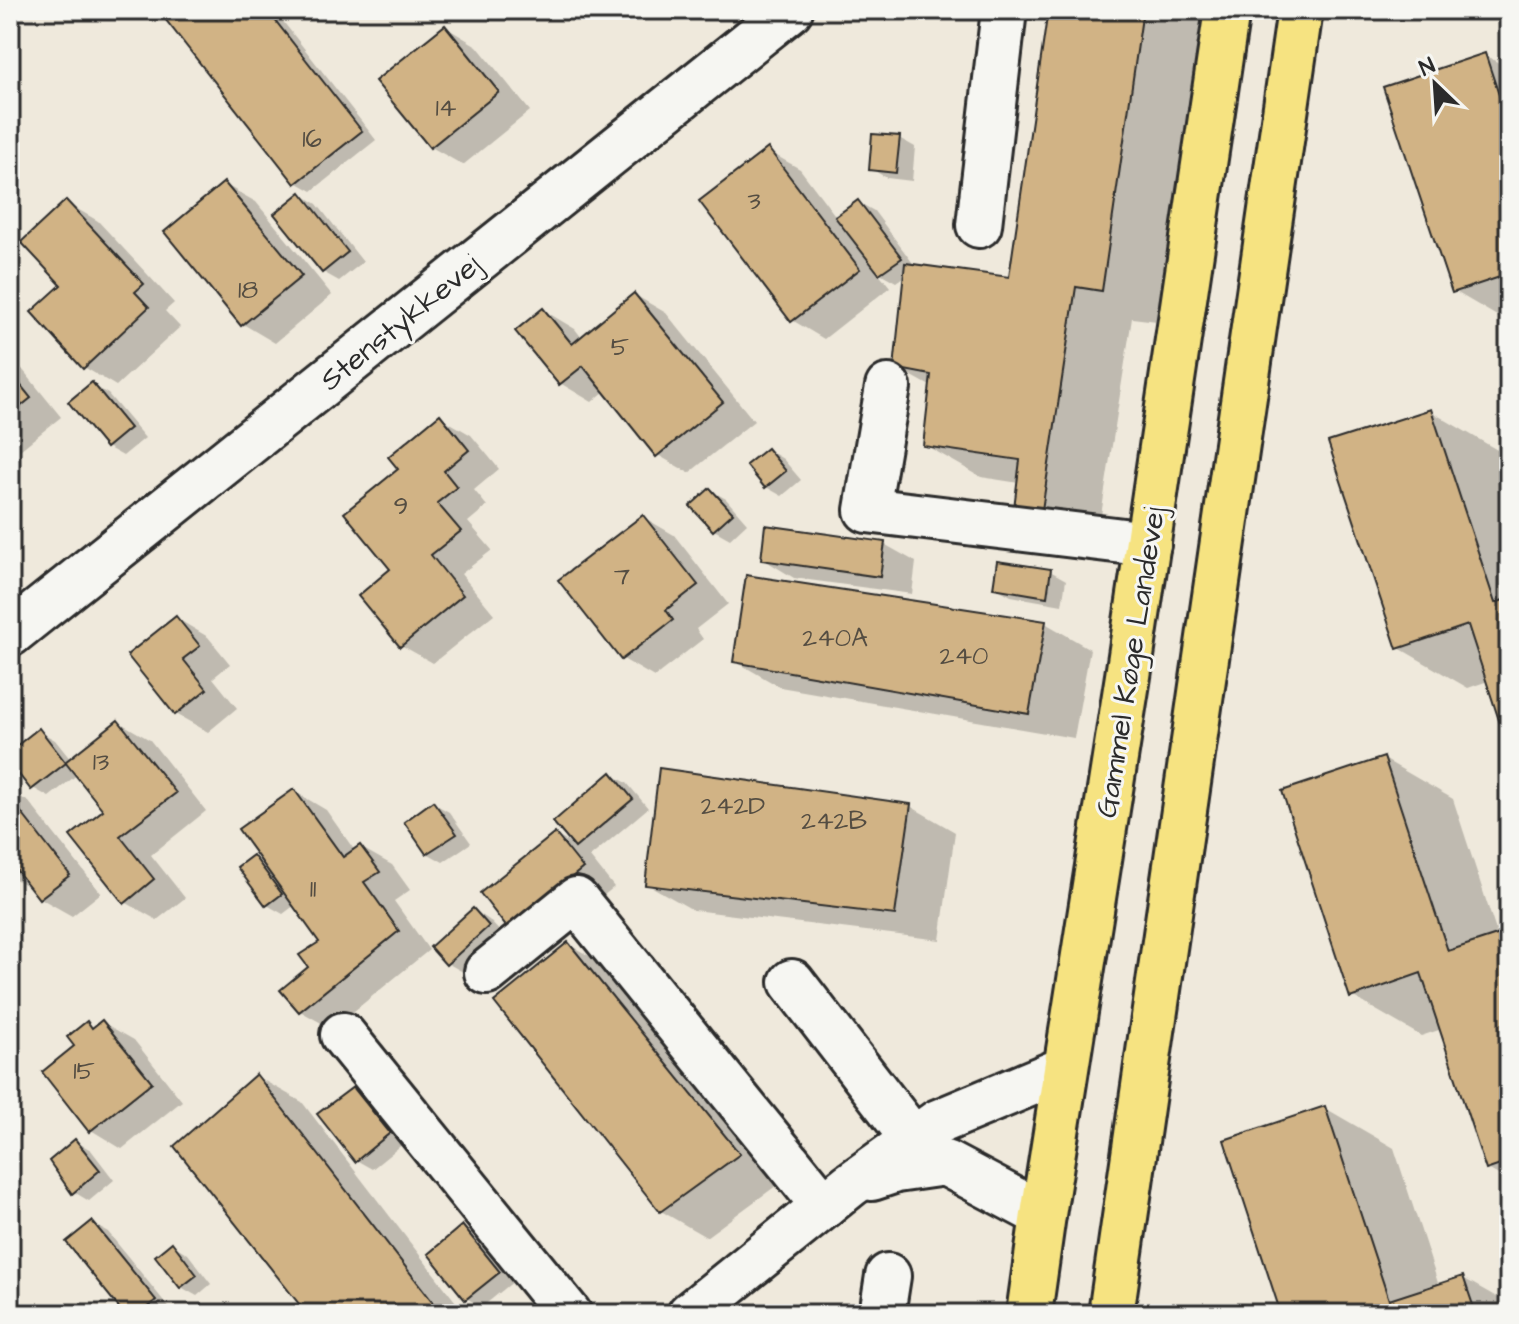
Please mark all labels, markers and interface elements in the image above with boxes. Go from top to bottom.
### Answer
north arrow [1395,44,1475,124]
text: N [1414,50,1440,84]
house number: 14 [435,90,457,126]
house number: 16 [302,121,322,157]
house number: 3 [747,183,761,219]
street label: Stenstykkevej [311,244,491,402]
house number: 18 [238,272,258,308]
house number: 5 [611,329,629,365]
house number: 9 [394,488,408,524]
street label: Gammel Køge Landevej [1086,503,1177,821]
house number: 7 [614,558,630,594]
house number: 240A [802,620,868,656]
house number: 240 [940,638,988,674]
house number: 13 [93,744,109,780]
house number: 242D [701,788,765,824]
house number: 242B [801,803,867,839]
house number: 11 [310,871,316,907]
house number: 15 [73,1053,95,1089]

